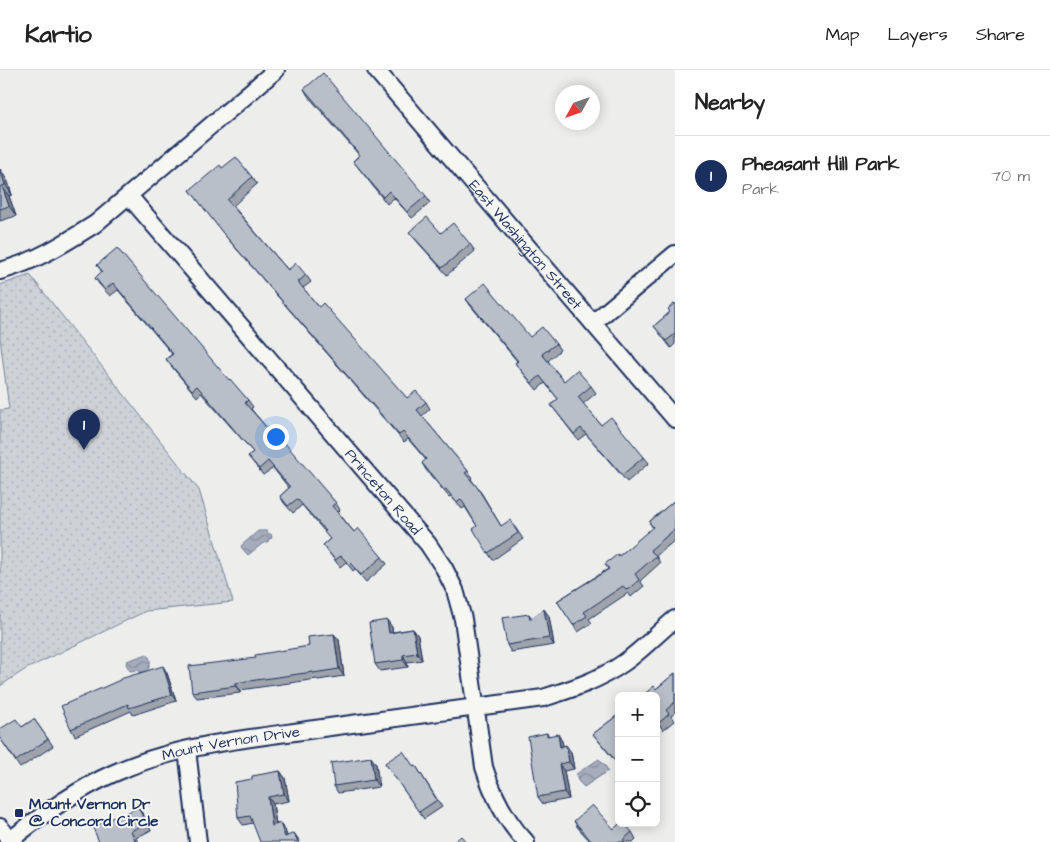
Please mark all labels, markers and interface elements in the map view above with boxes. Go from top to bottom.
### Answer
text: Kartio [25,18,92,52]
text: Map [825,22,859,47]
text: Layers [887,22,948,47]
text: Share [976,22,1025,47]
north arrow [555,85,600,130]
text: Nearby [695,88,765,117]
text: Pheasant Hill Park [742,151,899,178]
text: 1 [710,165,712,187]
text: 70 m [991,165,1030,187]
street label: East Washington Street [464,175,587,314]
text: Park [742,178,779,200]
pin: 1 [68,409,100,450]
your location [263,424,289,450]
street label: Princeton Road [340,444,426,540]
map controls [615,692,660,827]
button: + [615,692,660,737]
street label: Mount Vernon Drive [160,721,301,766]
button: − [615,737,660,782]
button: locate [615,782,660,827]
place label: Mount Vernon Dr @ Concord Circle [29,794,158,832]
marker: Mount Vernon Dr @ Concord Circle [13,807,25,819]

